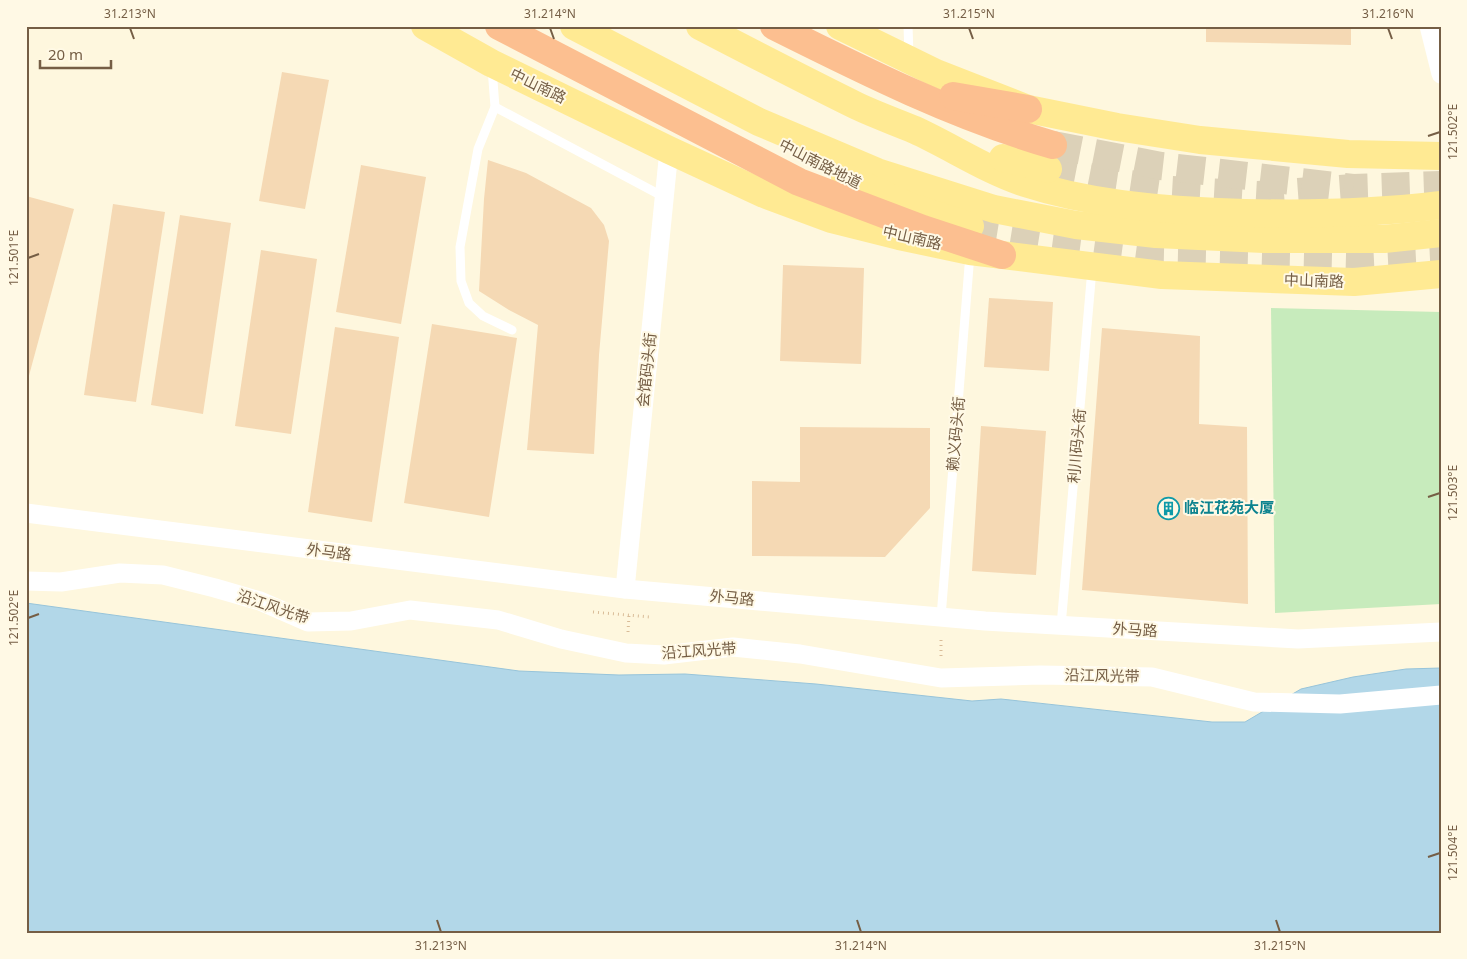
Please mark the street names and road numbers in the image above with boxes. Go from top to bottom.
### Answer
street label: 中山南路 [507,63,570,107]
street label: 中山南路地道 [776,134,865,192]
street label: 中山南路 [881,221,944,254]
street label: 中山南路 [1284,269,1344,291]
street label: 会馆码头街 [632,332,660,408]
street label: 赖义码头街 [942,396,968,472]
street label: 利川码头街 [1063,408,1089,484]
street label: 外马路 [306,538,353,564]
street label: 沿江风光带 [235,584,312,628]
street label: 外马路 [709,585,755,609]
street label: 外马路 [1112,618,1158,640]
street label: 沿江风光带 [661,637,737,663]
street label: 沿江风光带 [1064,664,1140,686]

